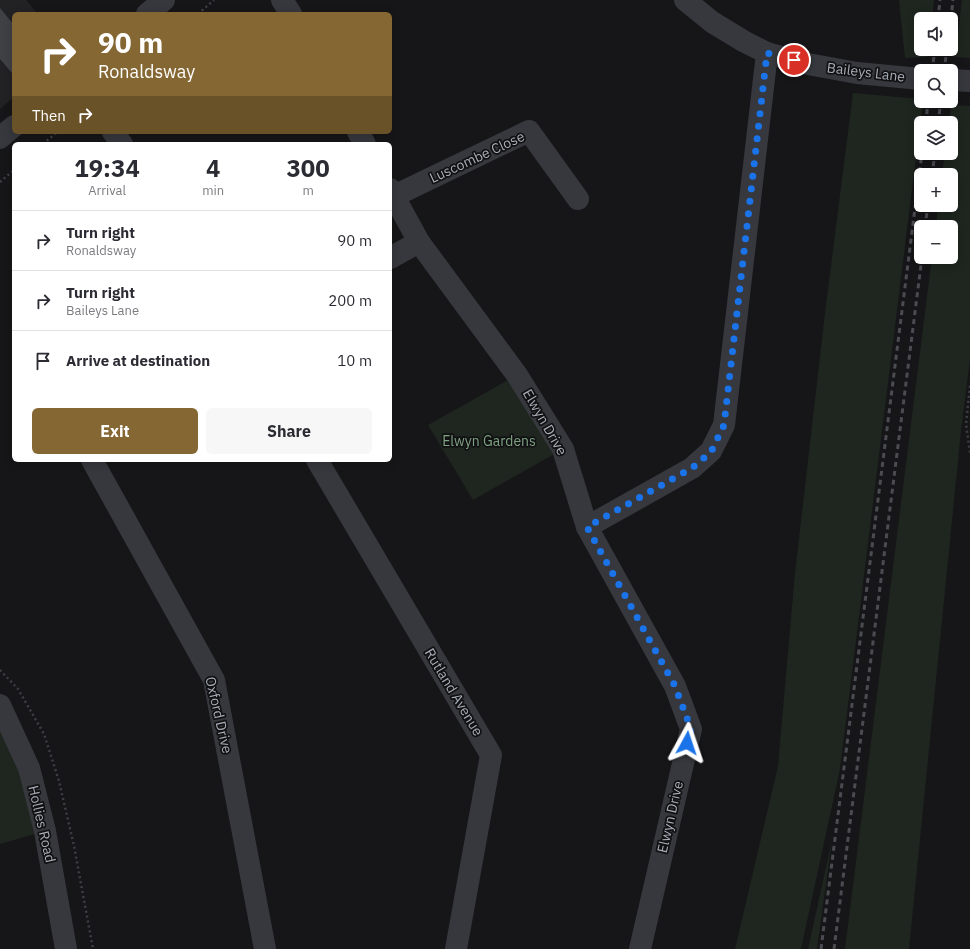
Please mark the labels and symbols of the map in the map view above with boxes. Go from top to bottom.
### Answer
pin [777,43,811,77]
street label: Baileys Lane [826,58,906,86]
street label: Luscombe Close [427,127,528,187]
street label: Elwyn Drive [519,386,571,459]
park label: Elwyn Gardens [442,432,536,450]
street label: Rutland Avenue [421,645,487,739]
street label: Oxford Drive [201,675,237,755]
position arrow [666,722,708,764]
street label: Elwyn Drive [653,779,687,855]
street label: Hollies Road [24,784,60,864]

